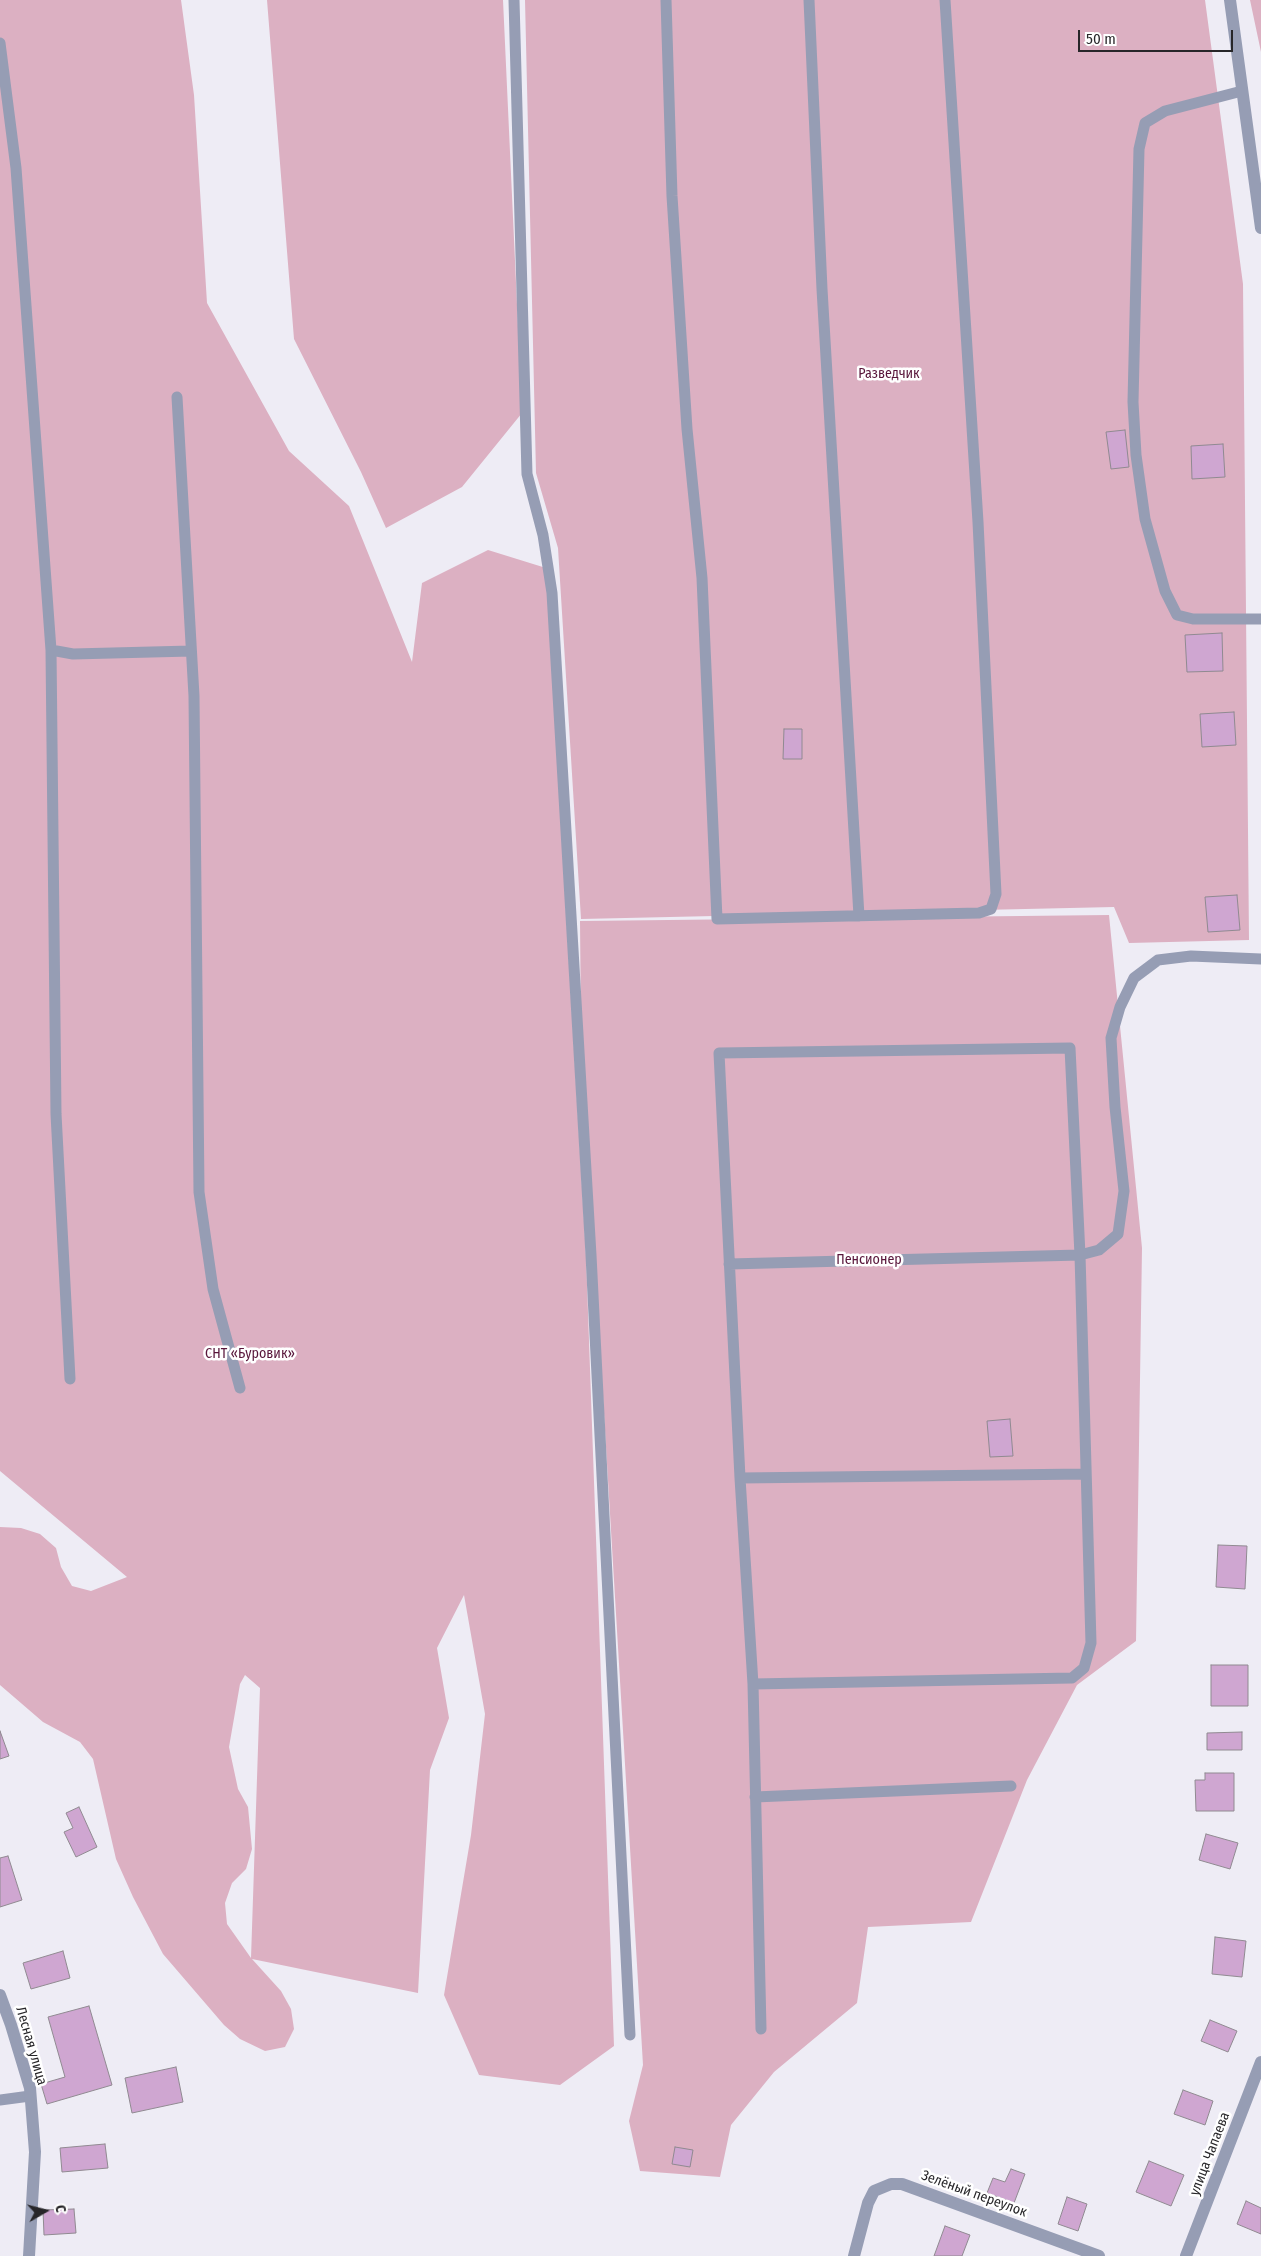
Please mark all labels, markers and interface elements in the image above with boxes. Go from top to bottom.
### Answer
scale bar [1081,20,1236,52]
text: 50 m [1086,30,1116,48]
park label: Разведчик [858,366,920,382]
park label: Пенсионер [836,1252,902,1268]
park label: СНТ «Буровик» [205,1346,295,1362]
street label: Лесная улица [12,2005,50,2087]
street label: улица Чапаева [1186,2110,1234,2198]
street label: Зелёный переулок [919,2167,1029,2221]
north arrow [20,2186,70,2236]
text: С [51,2204,69,2214]

